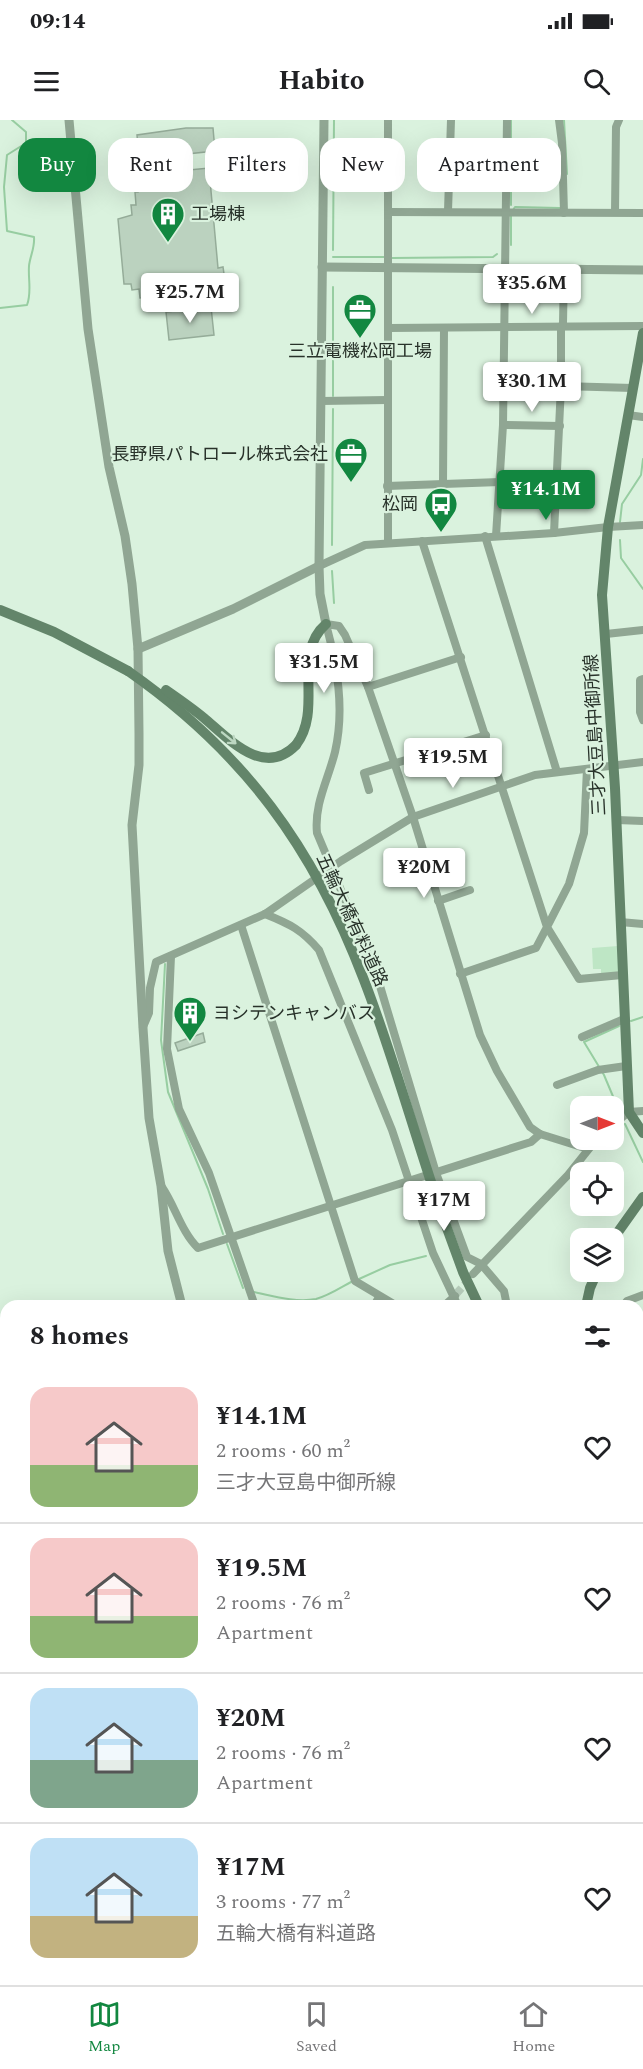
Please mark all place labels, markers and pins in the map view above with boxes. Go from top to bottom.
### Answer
building icon: 工場棟 [150,196,186,243]
place label: 工場棟 [191,201,245,228]
pin: ¥35.6M [483,264,581,315]
pin: ¥25.7M [141,273,239,324]
office icon: 三立電機松岡工場 [342,292,378,339]
place label: 三立電機松岡工場 [288,338,432,365]
pin: ¥30.1M [483,362,581,413]
office icon: 長野県パトロール株式会社 [333,436,369,483]
place label: 長野県パトロール株式会社 [111,441,328,468]
pin: ¥14.1M [497,470,595,521]
bus stop icon: 松岡 [423,486,459,533]
place label: 松岡 [382,491,418,518]
pin: ¥31.5M [275,643,373,694]
pin: ¥19.5M [404,738,502,789]
pin: ¥20M [388,848,460,899]
building icon: ヨシテンキャンバス [172,995,208,1042]
place label: ヨシテンキャンバス [213,1000,375,1027]
pin: ¥17M [408,1181,480,1232]

